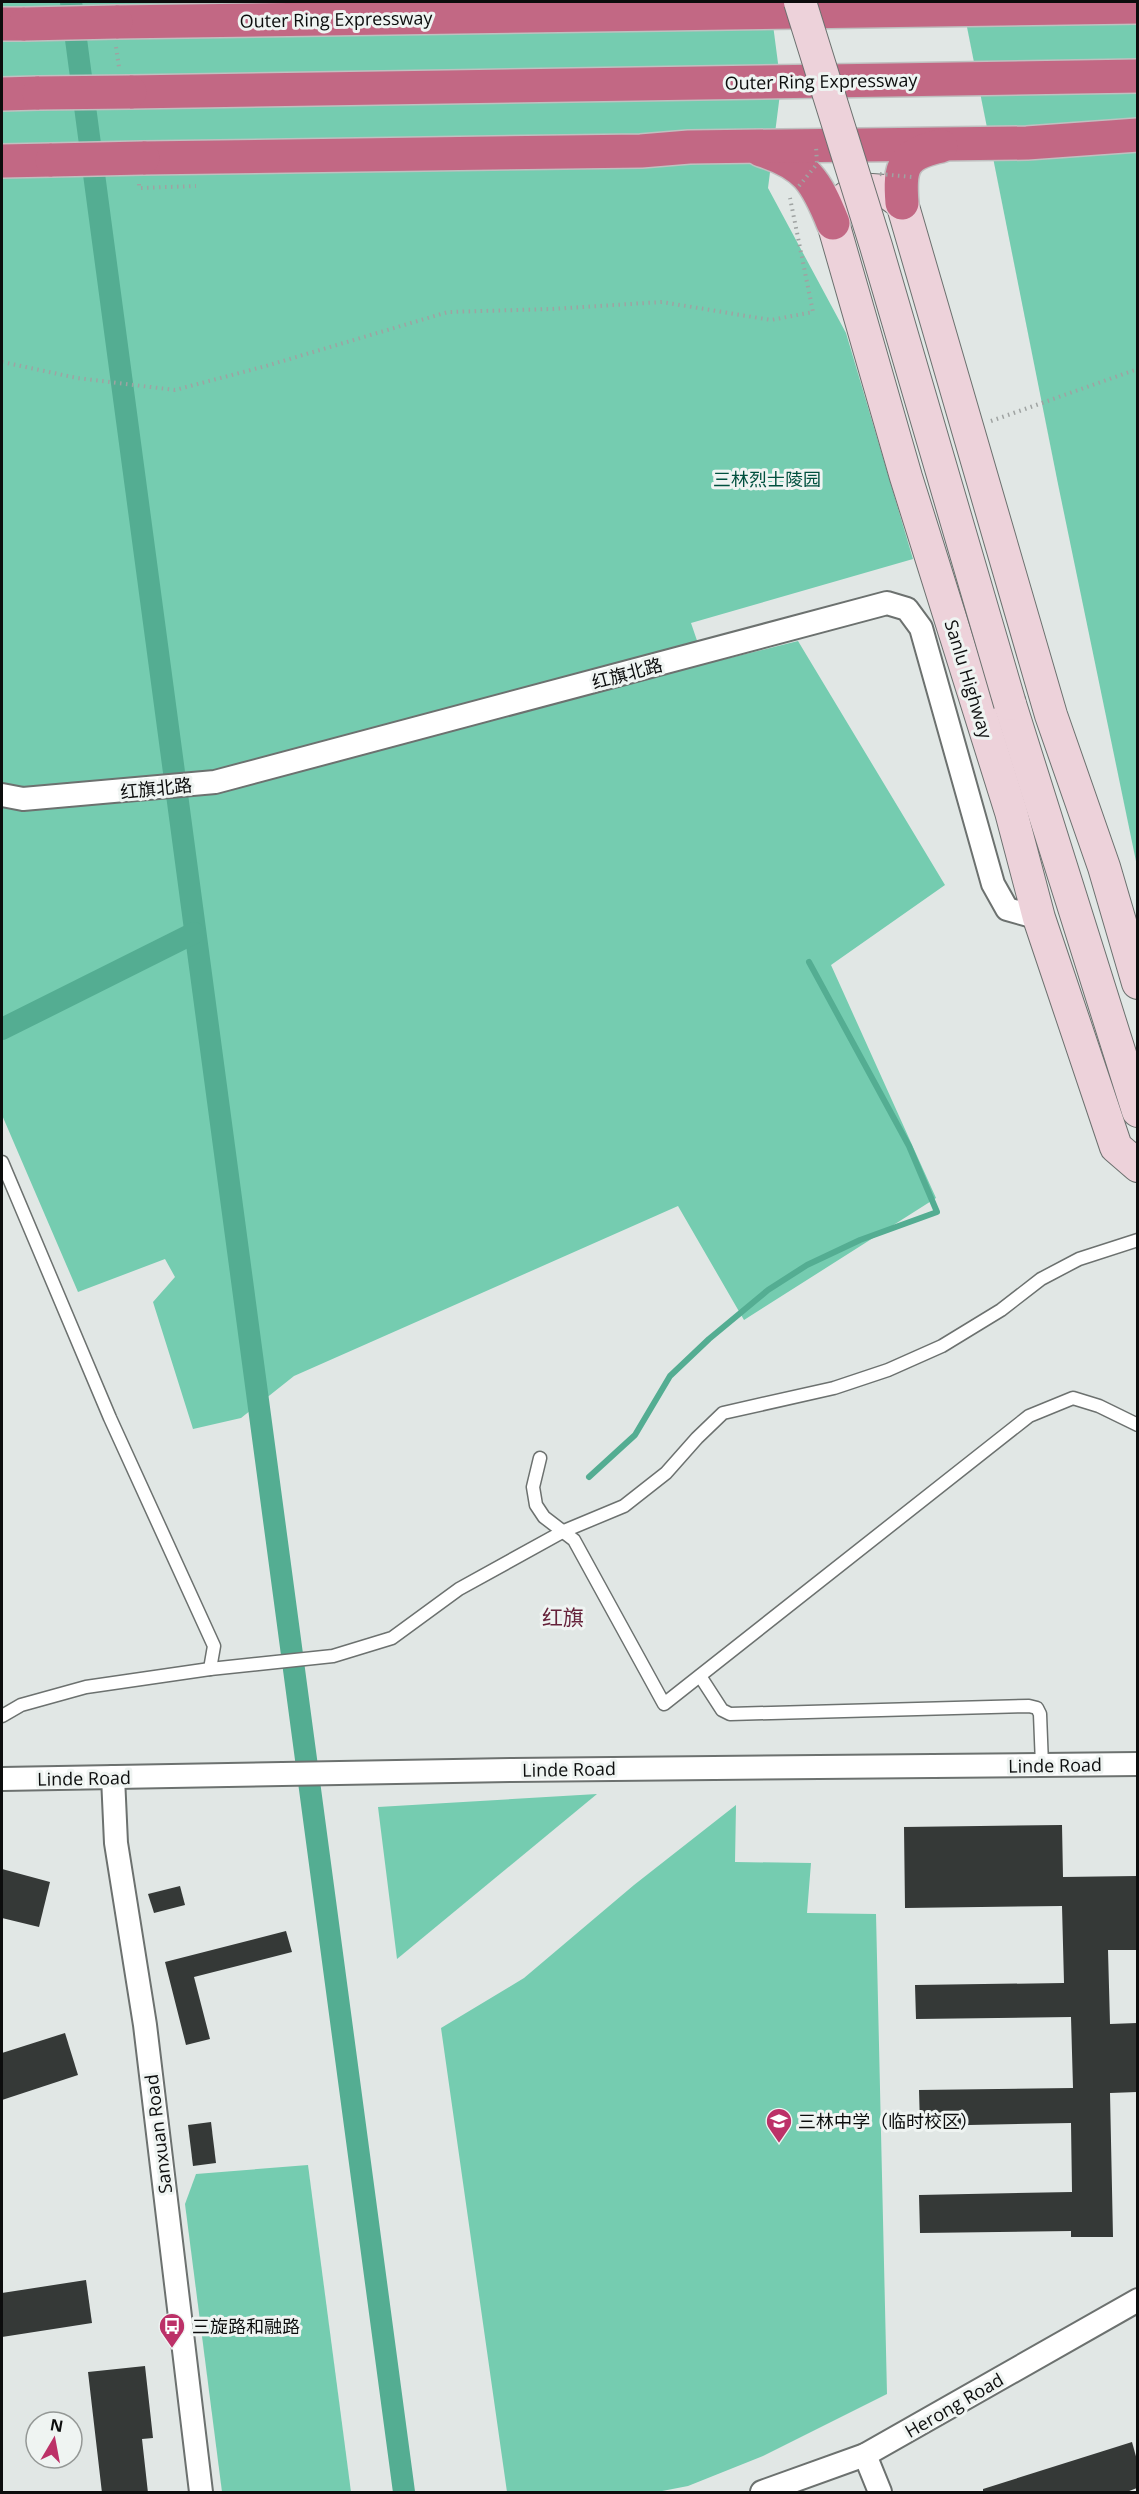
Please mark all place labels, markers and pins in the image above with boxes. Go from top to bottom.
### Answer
school or university icon: 三林中学（临时校区） [764,2106,794,2144]
place label: 三林中学（临时校区） [798,2109,978,2133]
bus stop icon: 三旋路和融路 [157,2311,187,2349]
place label: 三旋路和融路 [192,2314,300,2338]

